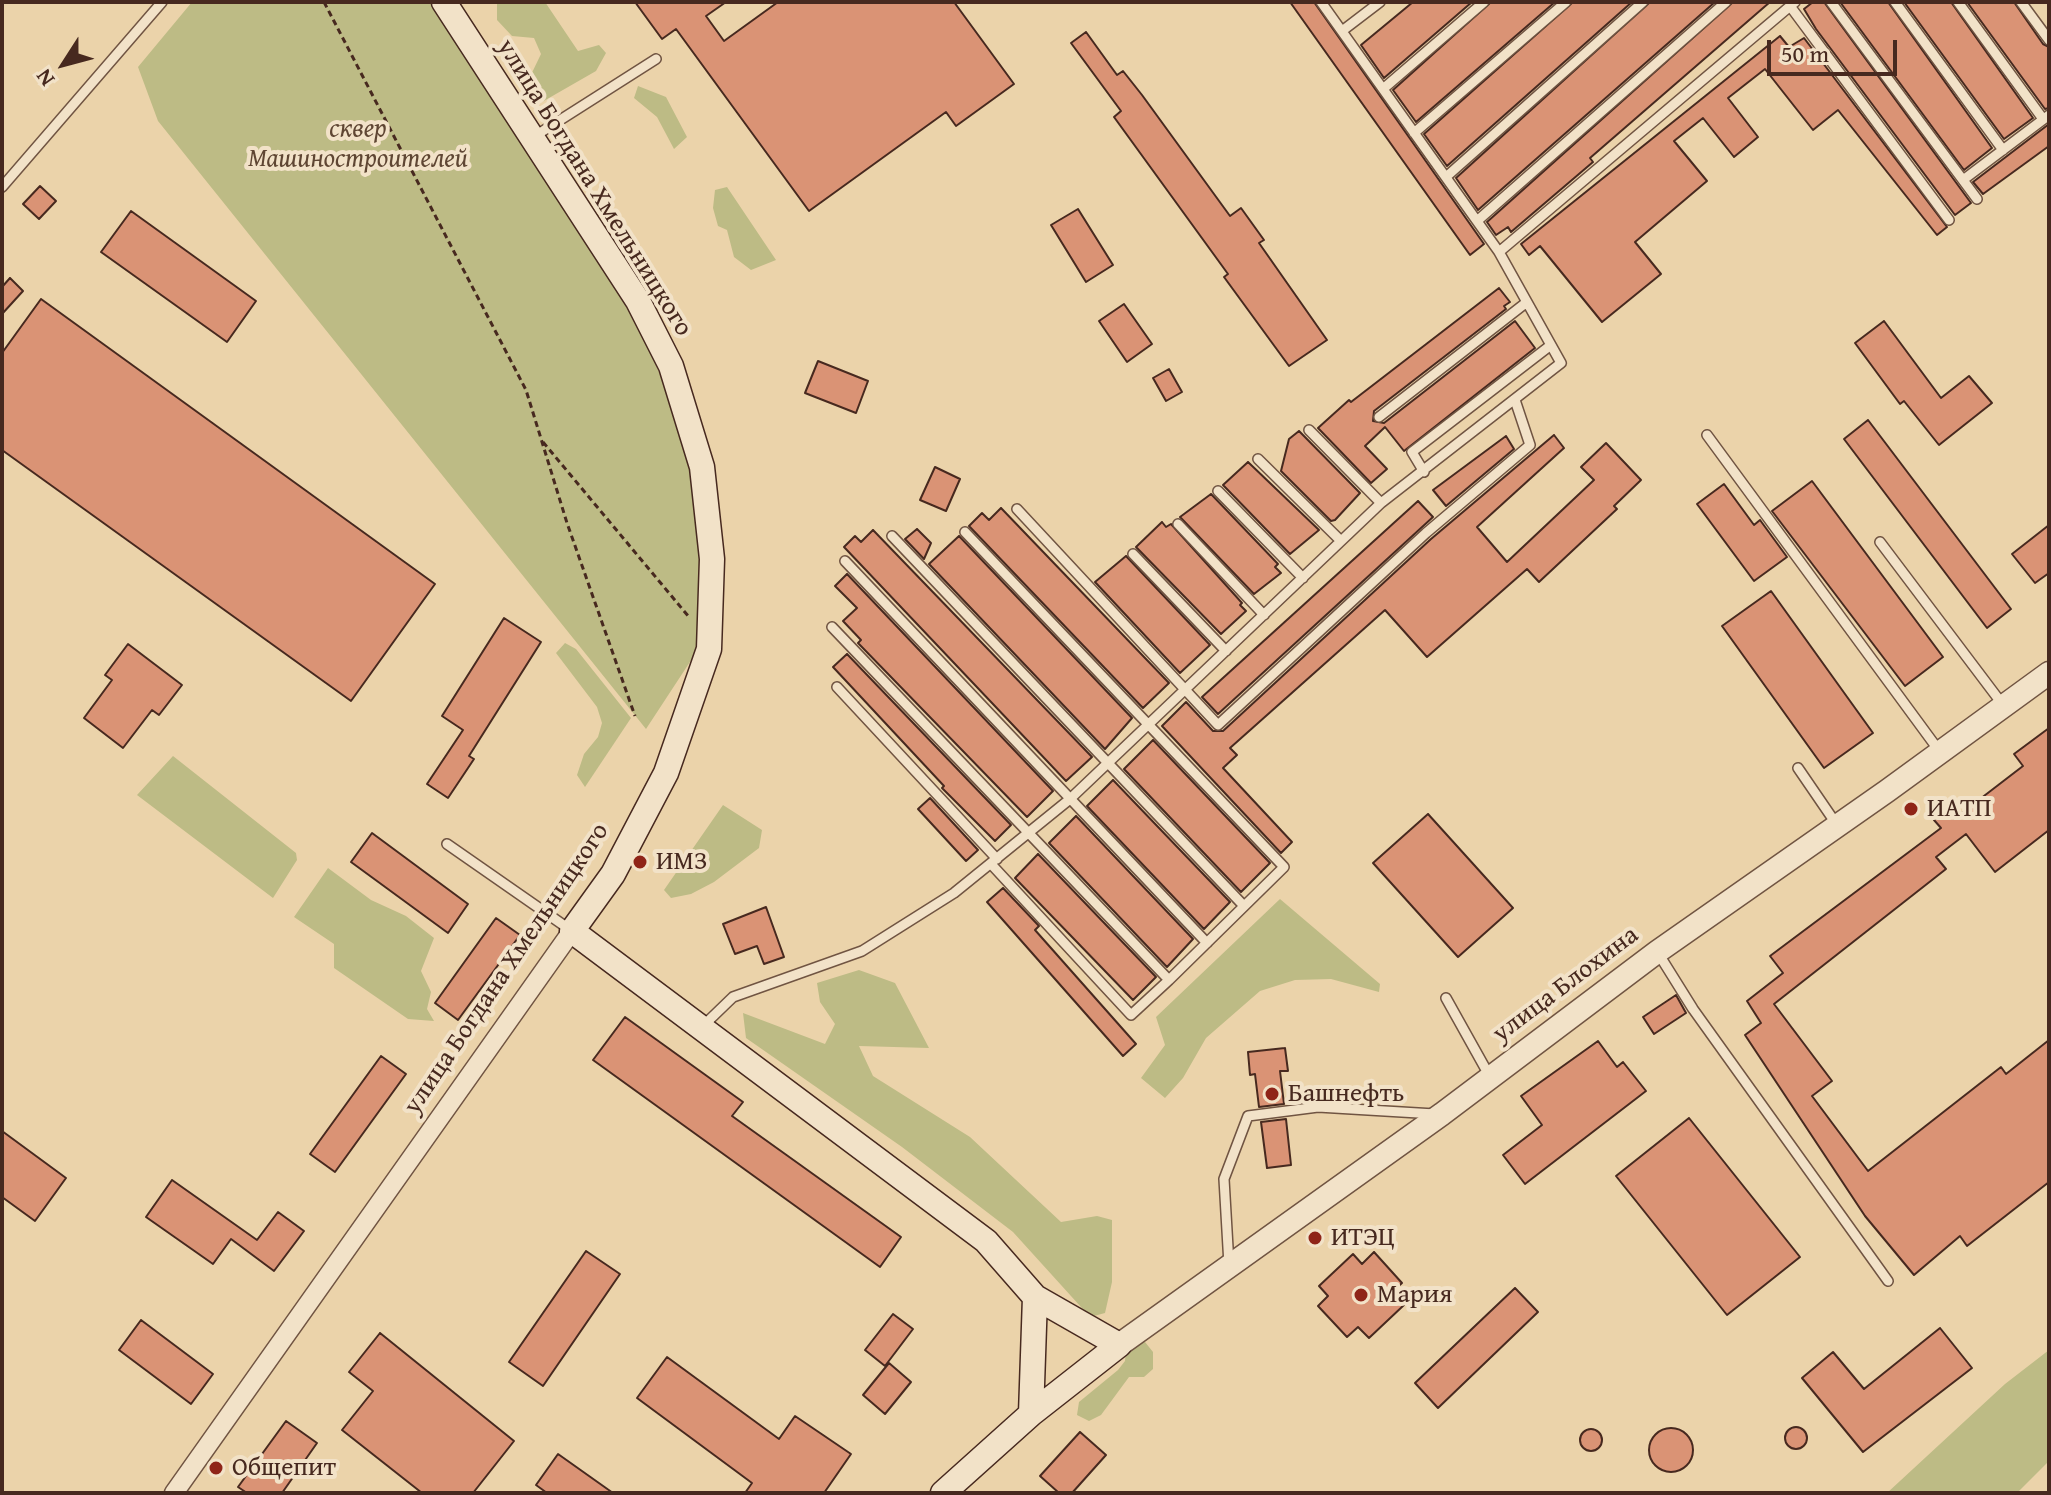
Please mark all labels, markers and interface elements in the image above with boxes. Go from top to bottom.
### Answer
north arrow [24,24,104,104]
scale bar [1771,24,1901,74]
street label: улица Богдана Хмельницкого [489,34,699,342]
text: 50 m [1781,36,1829,71]
text: N [27,63,62,93]
park label: сквер Машиностроителей [248,113,468,174]
place label: ИАТП [1927,793,1992,825]
marker: ИАТП [1902,800,1920,818]
street label: улица Богдана Хмельницкого [398,817,616,1121]
place label: ИМЗ [656,846,707,878]
marker: ИМЗ [631,853,649,871]
street label: улица Блохина [1487,920,1645,1050]
place label: Башнефть [1288,1078,1404,1110]
marker: Башнефть [1263,1085,1281,1103]
place label: ИТЭЦ [1331,1222,1395,1254]
marker: ИТЭЦ [1306,1229,1324,1247]
place label: Мария [1377,1279,1452,1311]
marker: Мария [1352,1286,1370,1304]
place label: Общепит [232,1452,336,1484]
marker: Общепит [207,1459,225,1477]

